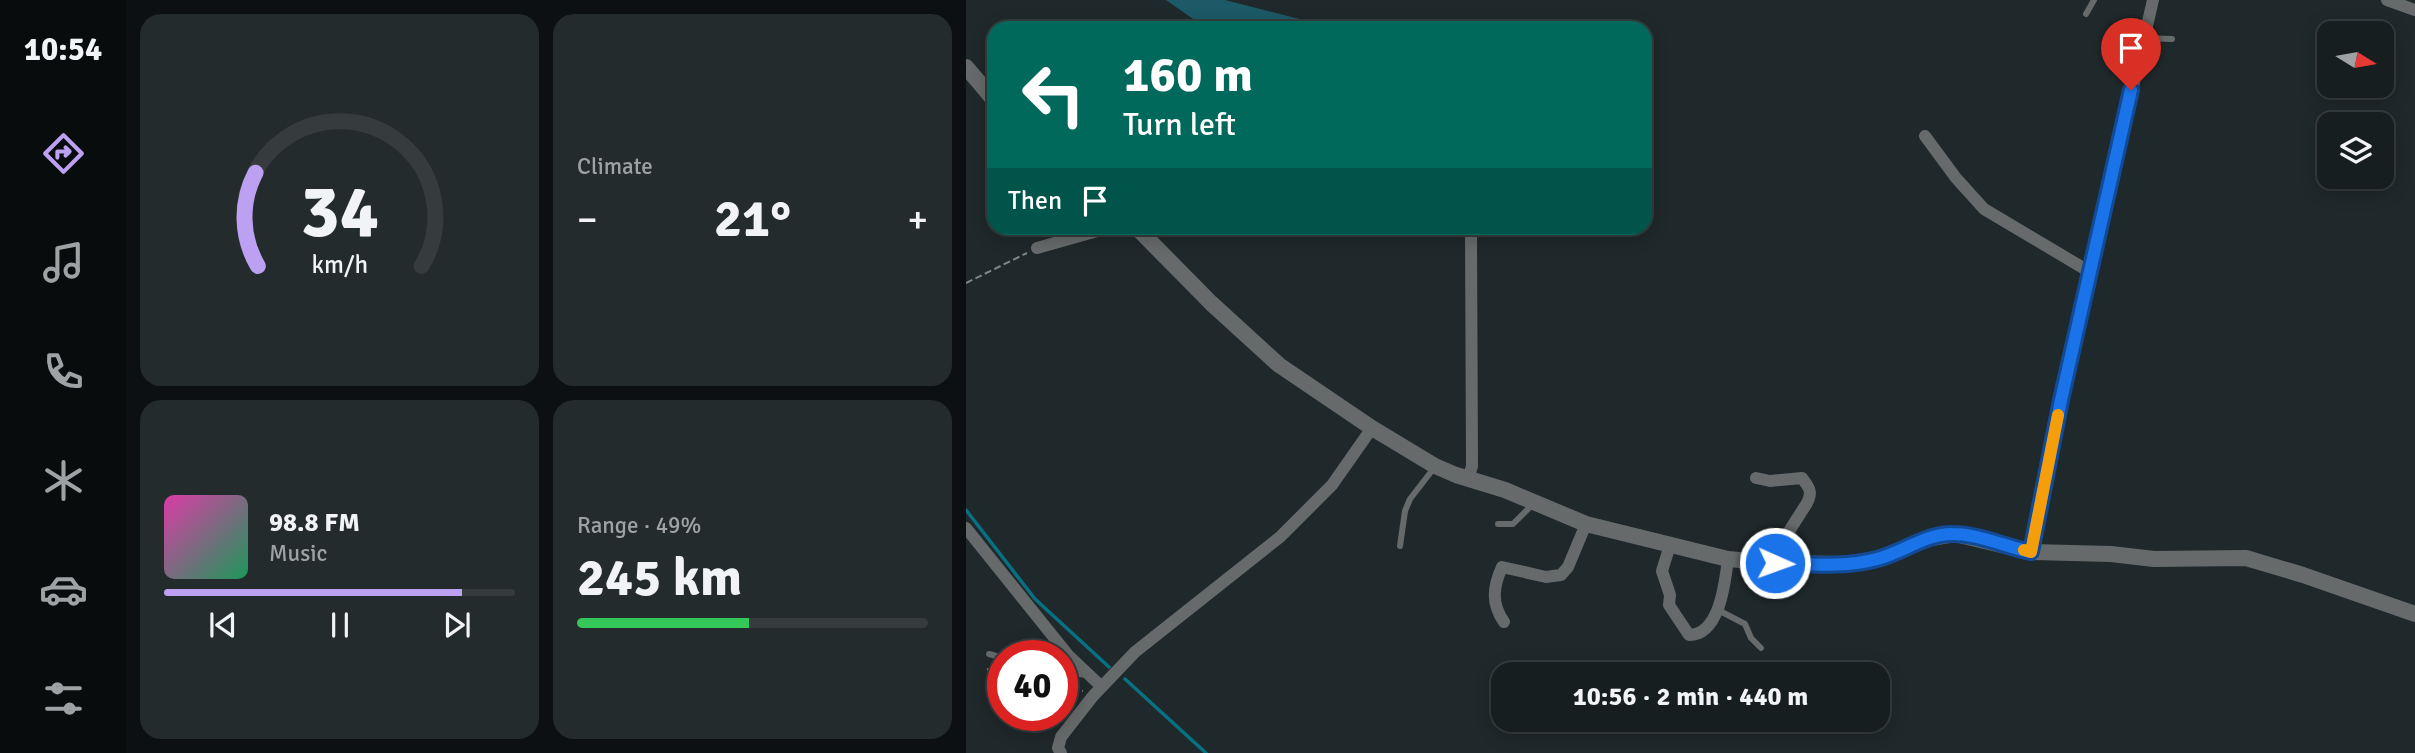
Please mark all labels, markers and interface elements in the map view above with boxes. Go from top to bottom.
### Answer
pin [2101,18,2161,90]
north arrow [2317,21,2394,98]
map controls [2317,21,2394,189]
icon: arrive [2112,29,2150,67]
text: 10:54 [24,30,102,69]
text: 160 m [1123,45,1253,105]
icon: left [1008,49,1099,140]
text: Turn left [1123,105,1236,144]
button: layers [2317,112,2394,189]
icon: directions [39,129,88,178]
text: Climate [577,152,653,181]
text: 34 [300,168,379,257]
icon: arrive [1076,182,1114,220]
text: Then [1008,185,1062,217]
text: 21° [714,187,791,251]
text: − [577,196,598,243]
text: + [907,196,928,243]
icon: music [39,238,88,287]
text: km/h [311,249,368,280]
icon: phone [39,347,88,396]
icon: climate [39,456,88,505]
text: 98.8 FM [269,507,360,539]
text: Range · 49% [577,511,701,540]
position arrow [1738,526,1812,600]
text: Music [269,539,327,568]
text: 245 km [577,546,742,610]
icon: car [39,565,88,614]
icon: previous [204,606,242,644]
icon: pause [321,606,359,644]
icon: next [438,606,476,644]
speed limit sign: 40 [987,640,1078,731]
icon: filters [39,674,88,723]
text: 10:56 · 2 min · 440 m [1573,681,1808,713]

